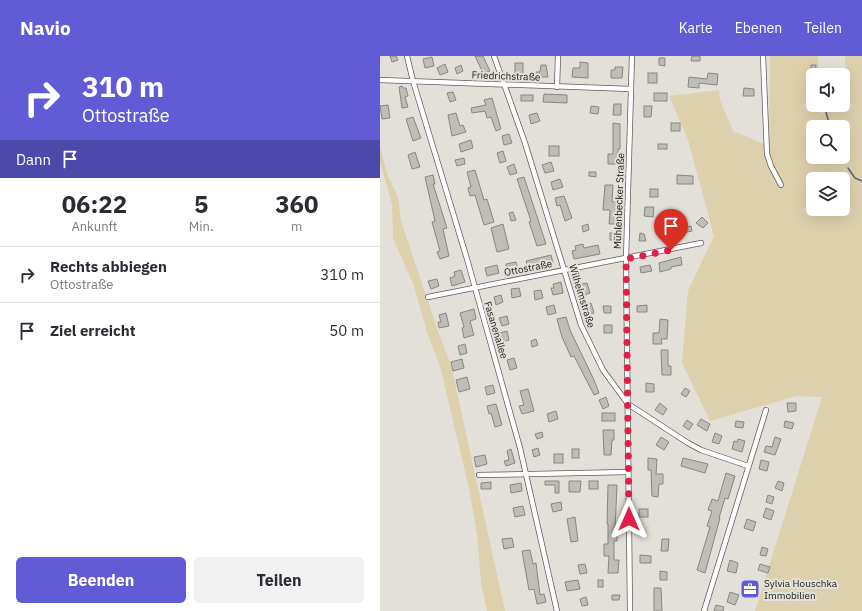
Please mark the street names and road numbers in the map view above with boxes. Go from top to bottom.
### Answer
street label: Friedrichstraße [471,68,541,84]
street label: Mühlenbecker Straße [611,152,627,249]
street label: Ottostraße [503,257,554,279]
street label: Wilhelmstraße [566,263,598,330]
street label: Fasanenallee [481,300,511,361]

